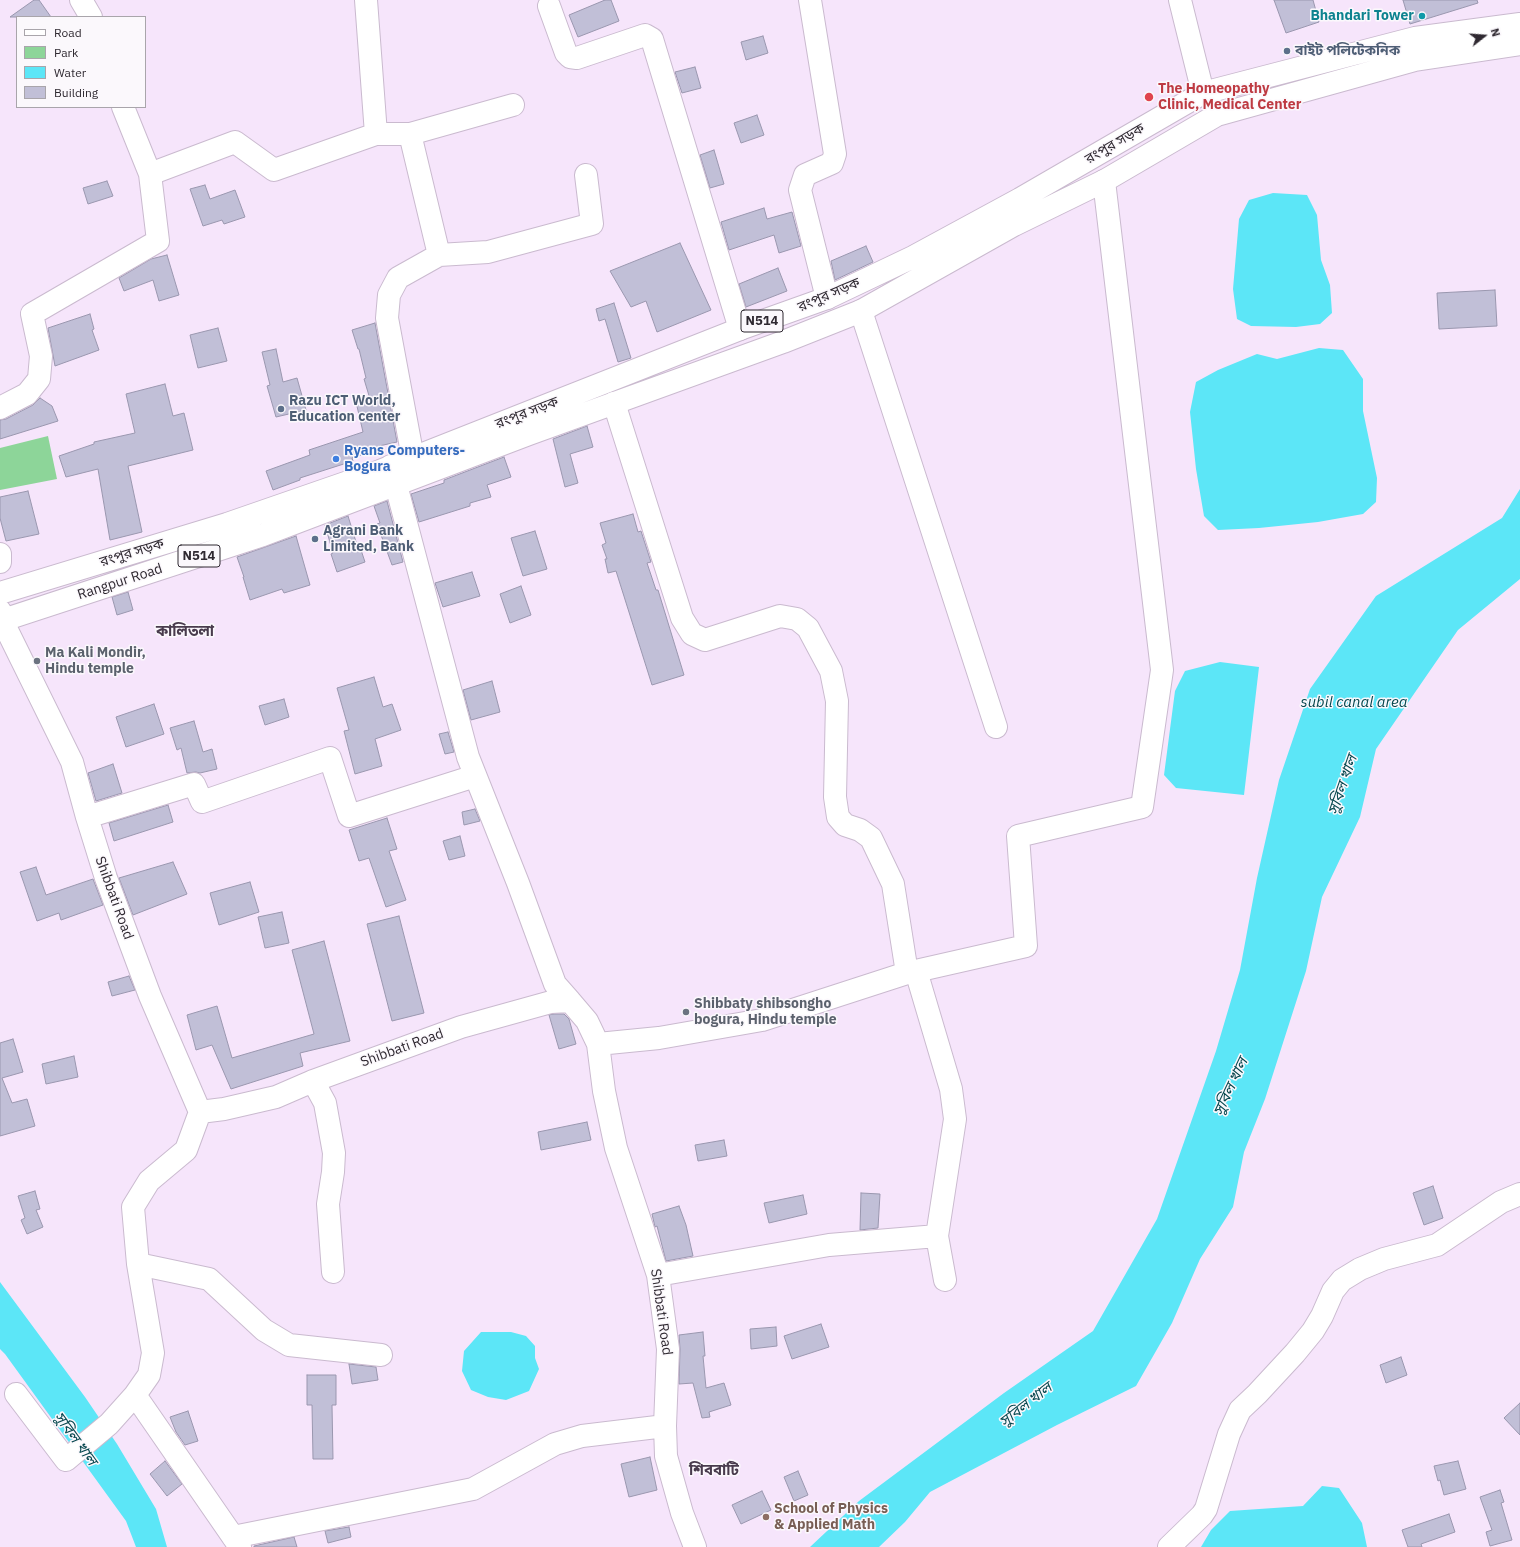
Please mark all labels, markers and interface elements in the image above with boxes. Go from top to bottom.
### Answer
place label: Bhandari Tower [1310,8,1414,24]
marker: Bhandari Tower [1417,11,1427,21]
legend [16,16,146,108]
north arrow [1464,16,1504,56]
text: Road [54,25,82,40]
text: N [1488,27,1503,38]
place label: বাইট পলিটেকনিক [1295,43,1400,59]
text: Park [54,45,78,60]
marker: বাইট পলিটেকনিক [1282,46,1292,56]
text: Water [54,65,86,80]
place label: The Homeopathy Clinic, Medical Center [1158,81,1301,114]
text: Building [54,85,98,100]
marker: The Homeopathy Clinic, Medical Center [1143,91,1155,103]
street label: রংপুর সড়ক [1082,120,1148,168]
street label: রংপুর সড়ক [795,274,863,316]
road number: N514 [741,310,783,332]
place label: Razu ICT World, Education center [289,393,400,426]
street label: রংপুর সড়ক [493,393,561,433]
marker: Razu ICT World, Education center [276,404,286,414]
place label: Ryans Computers- Bogura [344,443,465,476]
marker: Ryans Computers- Bogura [331,454,341,464]
place label: Agrani Bank Limited, Bank [323,523,414,556]
marker: Agrani Bank Limited, Bank [310,534,320,544]
street label: রংপুর সড়ক [98,535,166,571]
road number: N514 [178,545,220,567]
street label: Rangpur Road [75,560,165,604]
district label: কালিতলা [156,623,214,641]
place label: Ma Kali Mondir, Hindu temple [45,645,146,678]
marker: Ma Kali Mondir, Hindu temple [32,656,42,666]
water label: subil canal area [1301,694,1407,712]
water label: সুবিল খাল [1324,753,1362,817]
street label: Shibbati Road [91,854,137,942]
place label: Shibbaty shibsongho bogura, Hindu temple [694,996,837,1028]
marker: Shibbaty shibsongho bogura, Hindu temple [681,1007,691,1017]
street label: Shibbati Road [358,1025,446,1071]
water label: সুবিল খাল [1210,1055,1252,1119]
street label: Shibbati Road [647,1268,675,1356]
water label: সুবিল খাল [996,1379,1056,1431]
water label: সুবিল খাল [50,1409,100,1469]
district label: শিববাটি [689,1462,739,1480]
place label: School of Physics & Applied Math [774,1501,888,1534]
marker: School of Physics & Applied Math [761,1512,771,1522]

